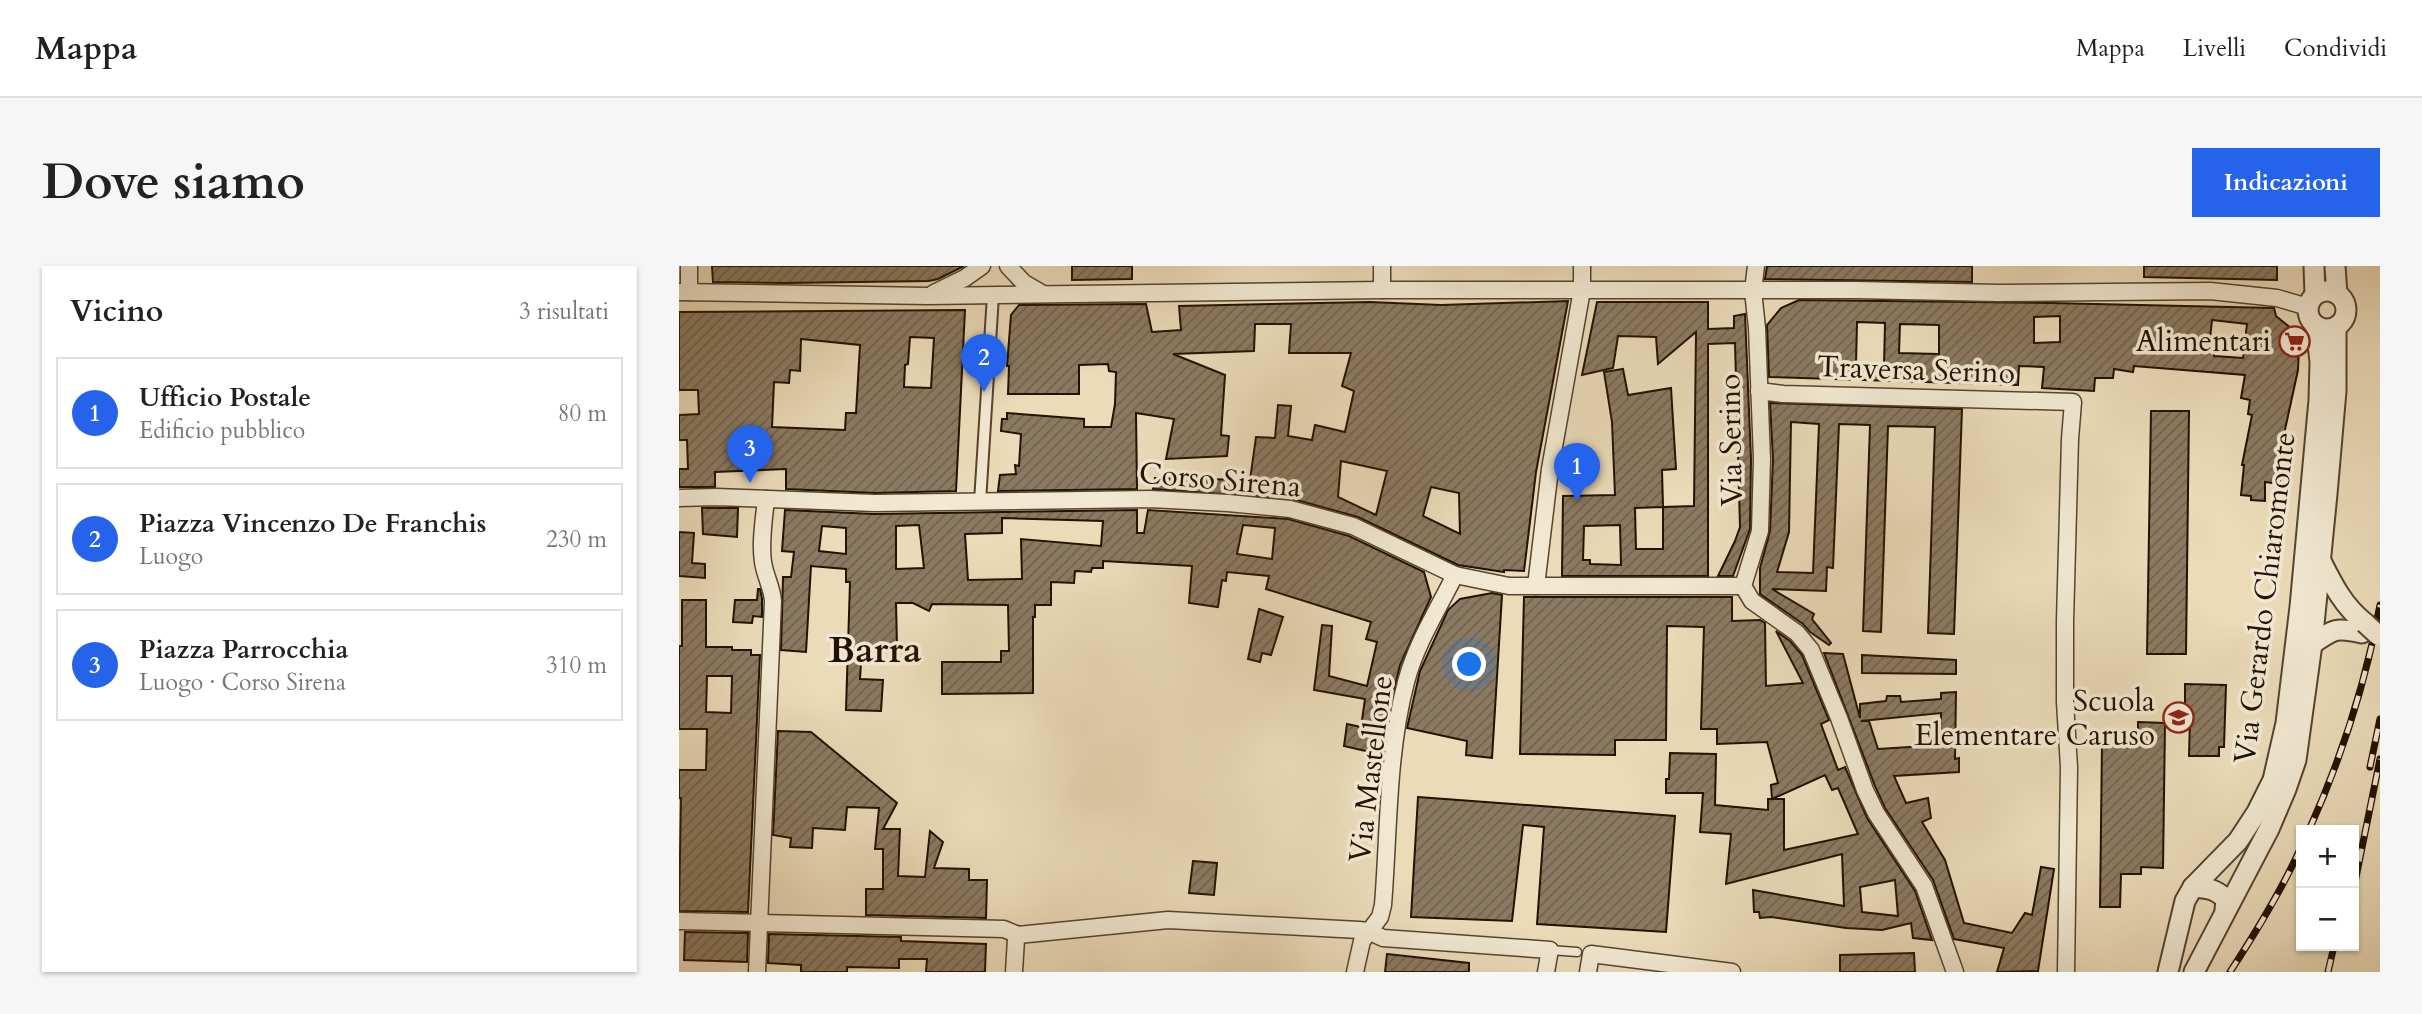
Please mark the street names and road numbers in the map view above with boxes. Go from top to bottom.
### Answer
street label: Traversa Serino [1816,346,2016,394]
street label: Via Serino [1709,373,1753,507]
street label: Via Gerardo Chiaromonte [2224,430,2306,766]
street label: Corso Sirena [1137,452,1303,508]
street label: Via Mastellone [1339,673,1403,865]

